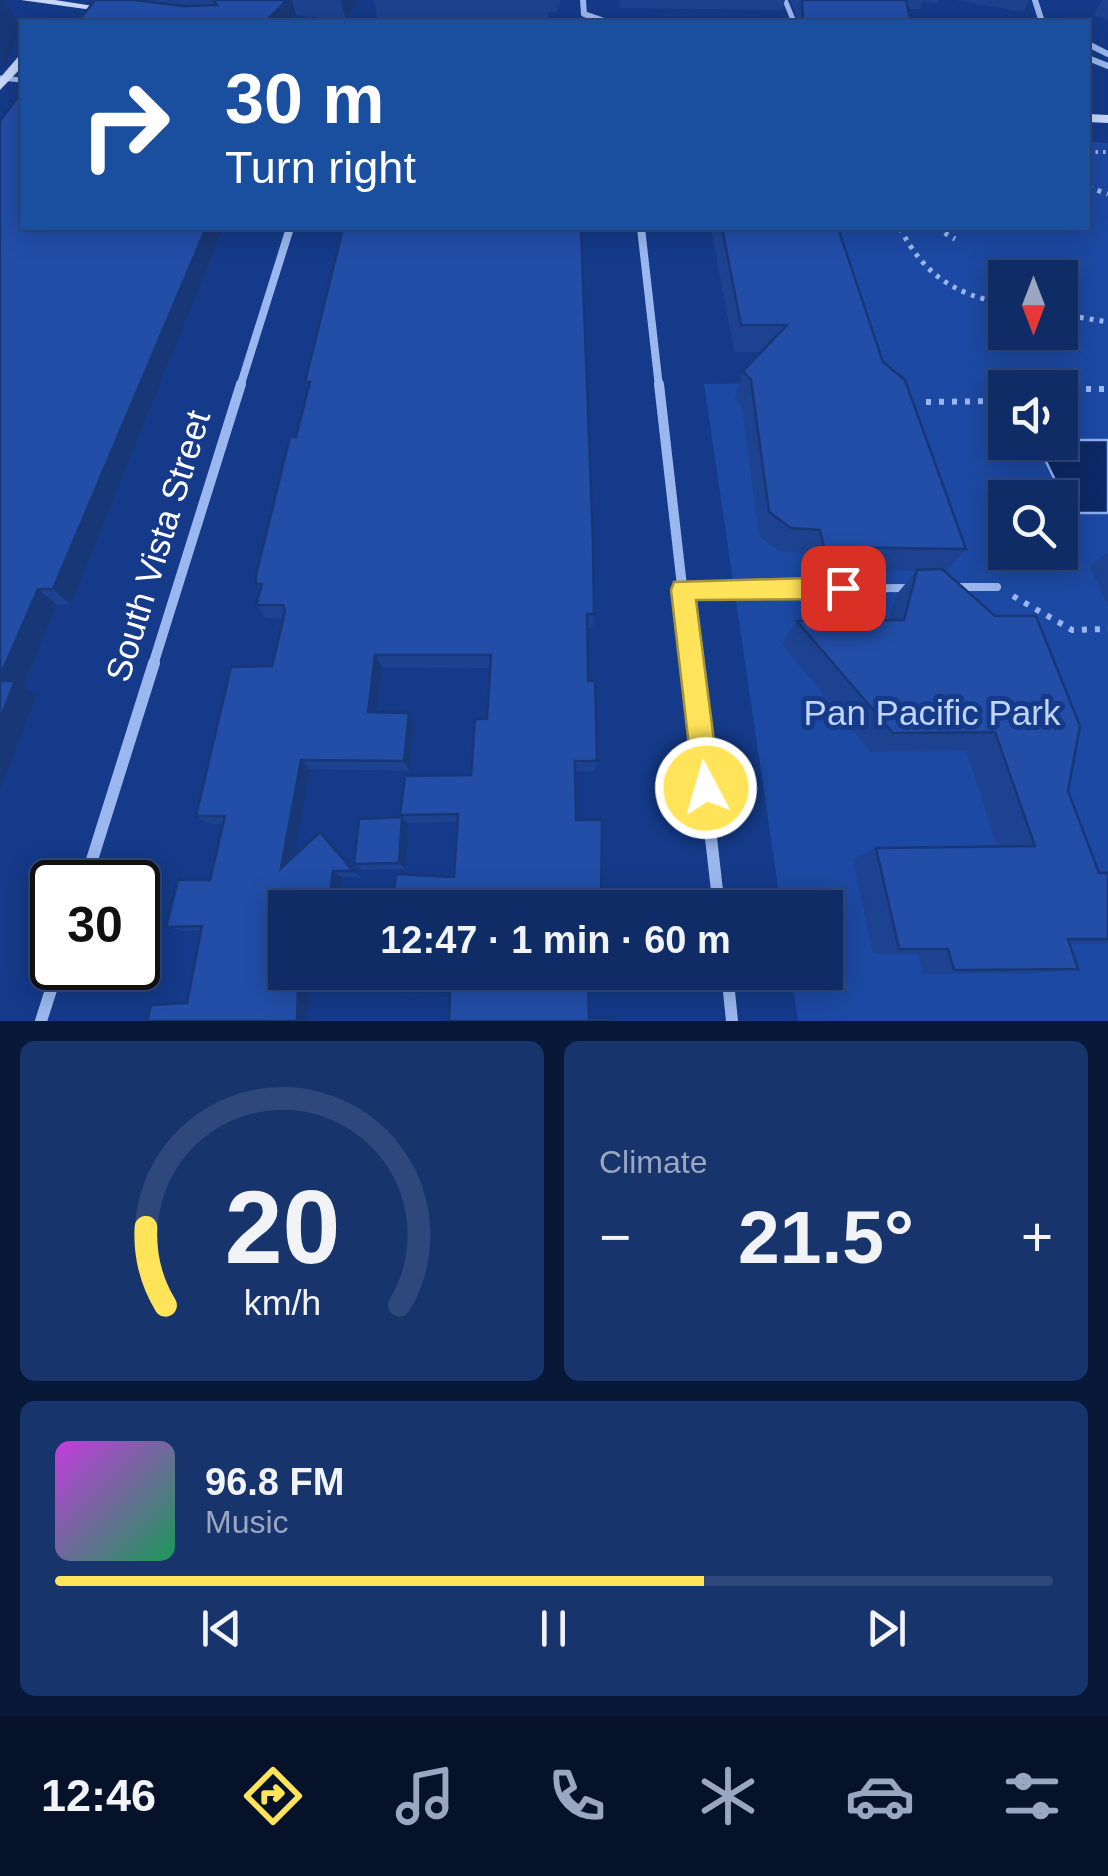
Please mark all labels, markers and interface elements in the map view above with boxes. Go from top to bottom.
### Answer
icon: right [60,60,190,190]
text: 30 m [225,60,385,138]
text: Turn right [225,142,416,193]
north arrow [988,260,1078,350]
map controls [988,260,1078,570]
button: sound [988,370,1078,460]
street label: South Vista Street [98,405,217,686]
button: search [988,480,1078,570]
pin [801,546,886,631]
icon: arrive [816,561,871,616]
park label: Pan Pacific Park [804,693,1061,732]
position arrow [654,736,758,840]
speed limit sign: 30 [30,860,160,990]
text: 12:47 · 1 min · 60 m [380,919,731,961]
text: Climate [599,1144,707,1180]
text: 20 [224,1169,340,1285]
text: 21.5° [738,1195,914,1279]
text: − [599,1206,631,1268]
text: + [1021,1206,1053,1268]
text: km/h [243,1283,321,1323]
text: 96.8 FM [205,1461,344,1503]
text: Music [205,1504,289,1540]
icon: previous [194,1601,249,1656]
icon: pause [526,1601,581,1656]
icon: next [859,1601,914,1656]
icon: directions [238,1761,308,1831]
icon: music [390,1761,460,1831]
icon: phone [542,1761,612,1831]
icon: climate [693,1761,763,1831]
icon: car [845,1761,915,1831]
icon: filters [997,1761,1067,1831]
text: 12:46 [41,1770,156,1821]

